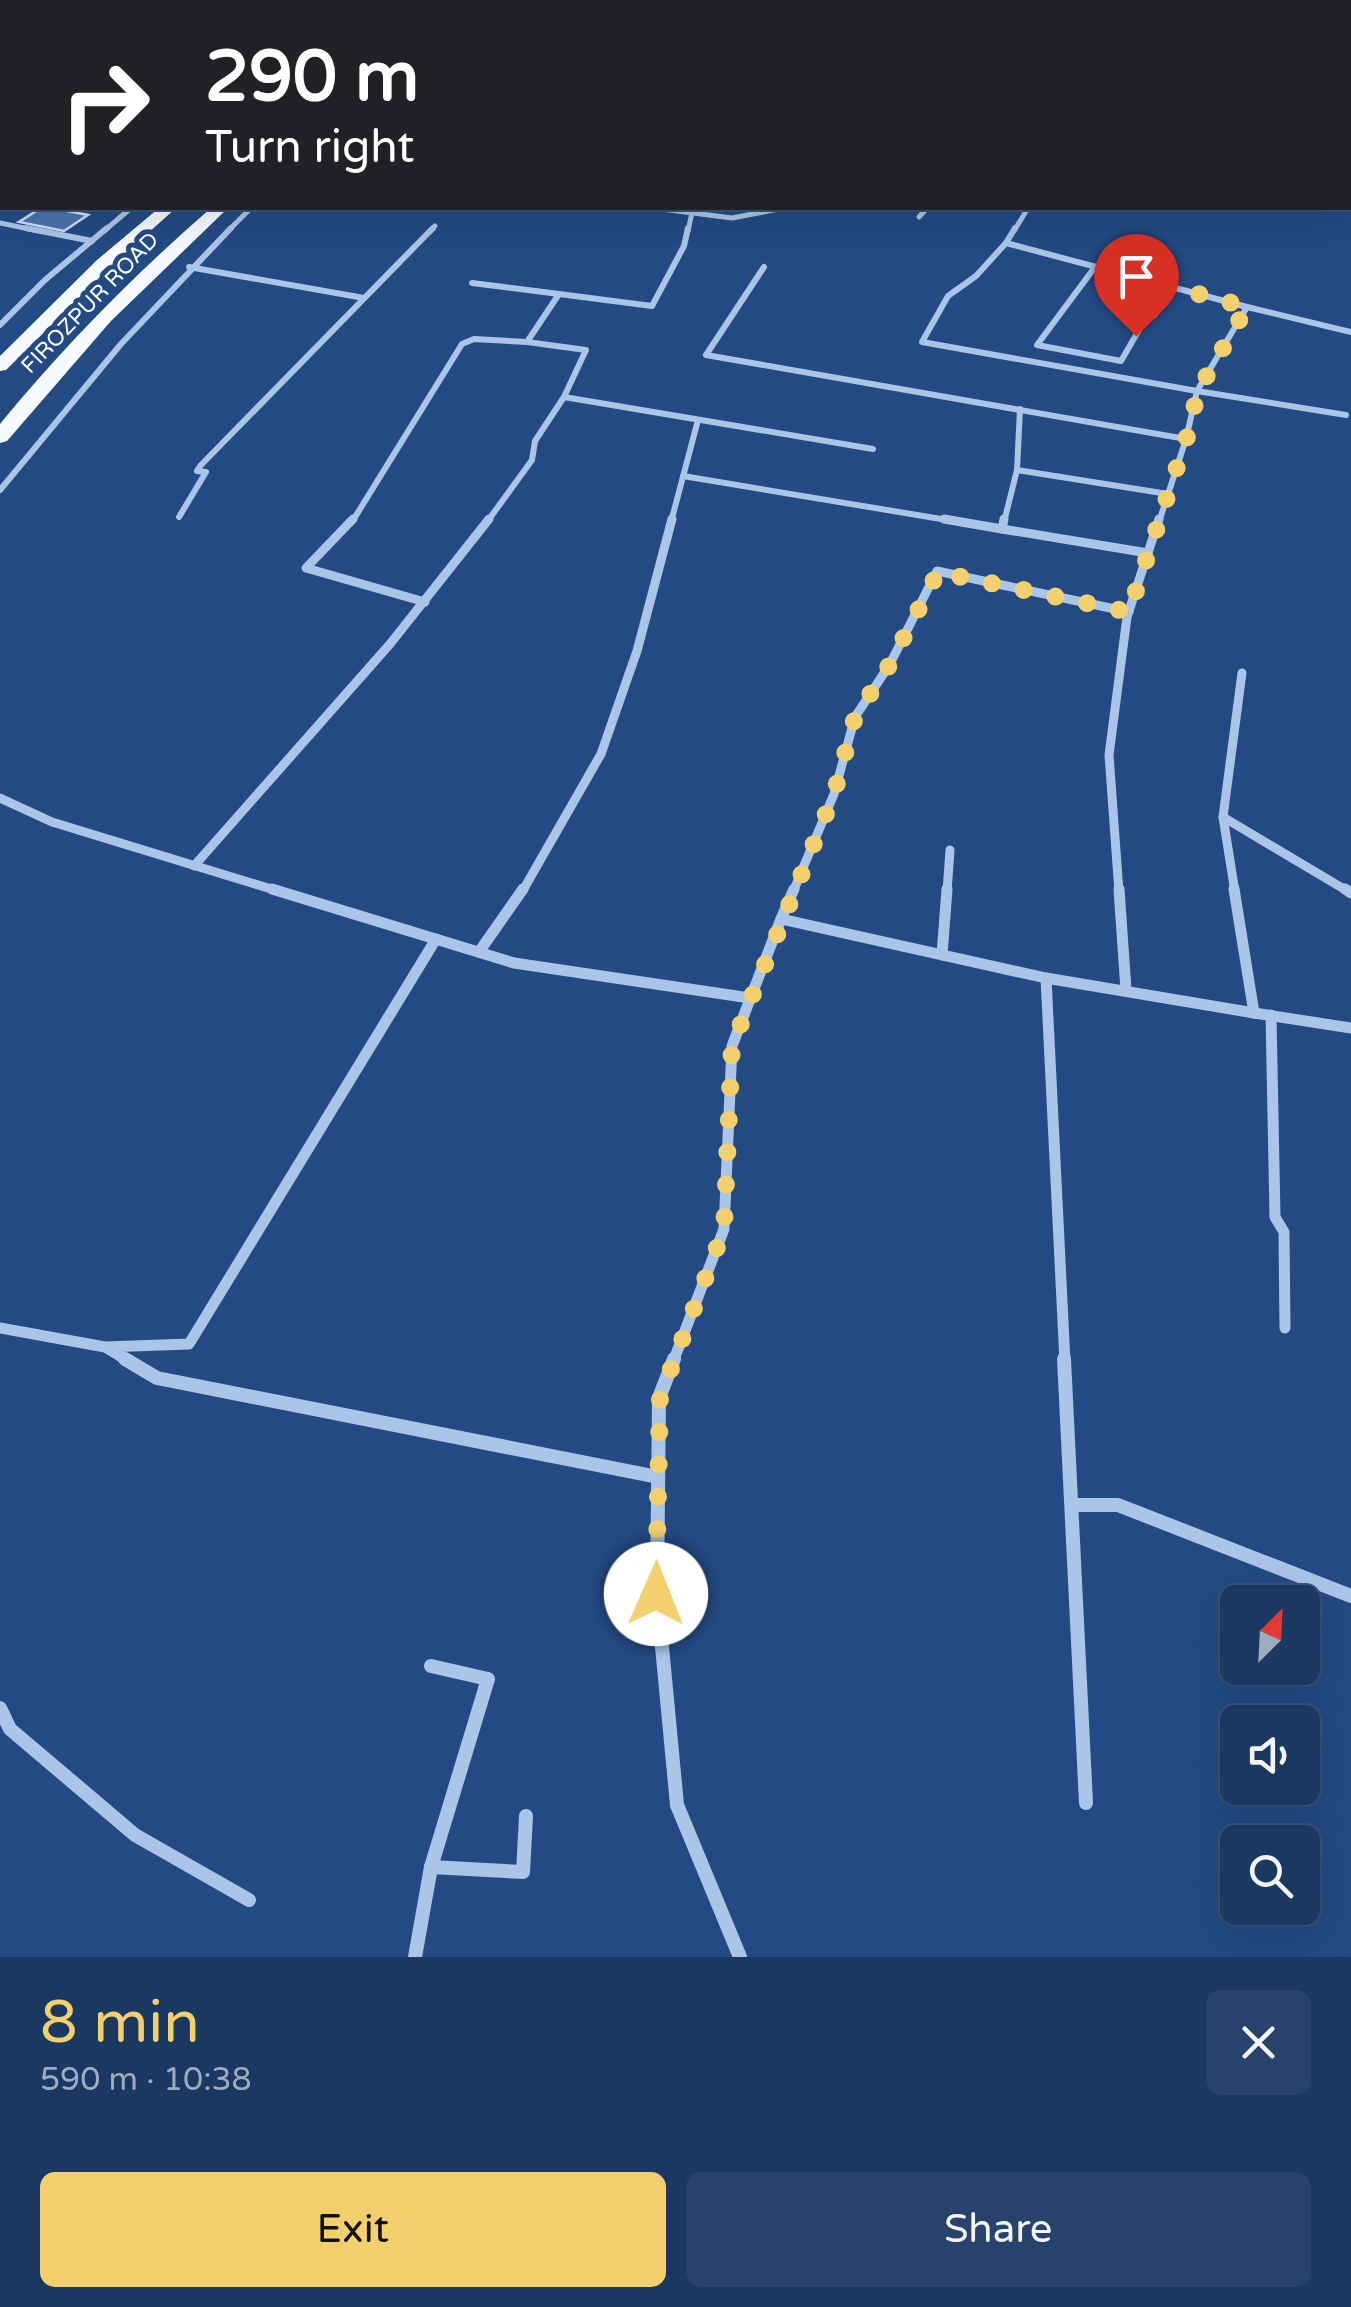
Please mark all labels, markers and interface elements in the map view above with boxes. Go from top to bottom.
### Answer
text: 290 m [205,36,419,120]
icon: right [40,40,170,170]
text: Turn right [205,121,414,175]
street label: FIROZPUR ROAD [16,227,164,379]
pin [1094,234,1179,337]
icon: arrive [1109,249,1164,304]
position arrow [604,1542,708,1646]
north arrow [1220,1585,1320,1685]
map controls [1220,1585,1320,1925]
button: sound [1220,1705,1320,1805]
button: search [1220,1825,1320,1925]
text: 8 min [40,1987,200,2059]
button: close [1206,1990,1311,2095]
text: 590 m · 10:38 [40,2061,252,2099]
button: Exit [40,2172,666,2287]
button: Share [686,2172,1311,2287]

